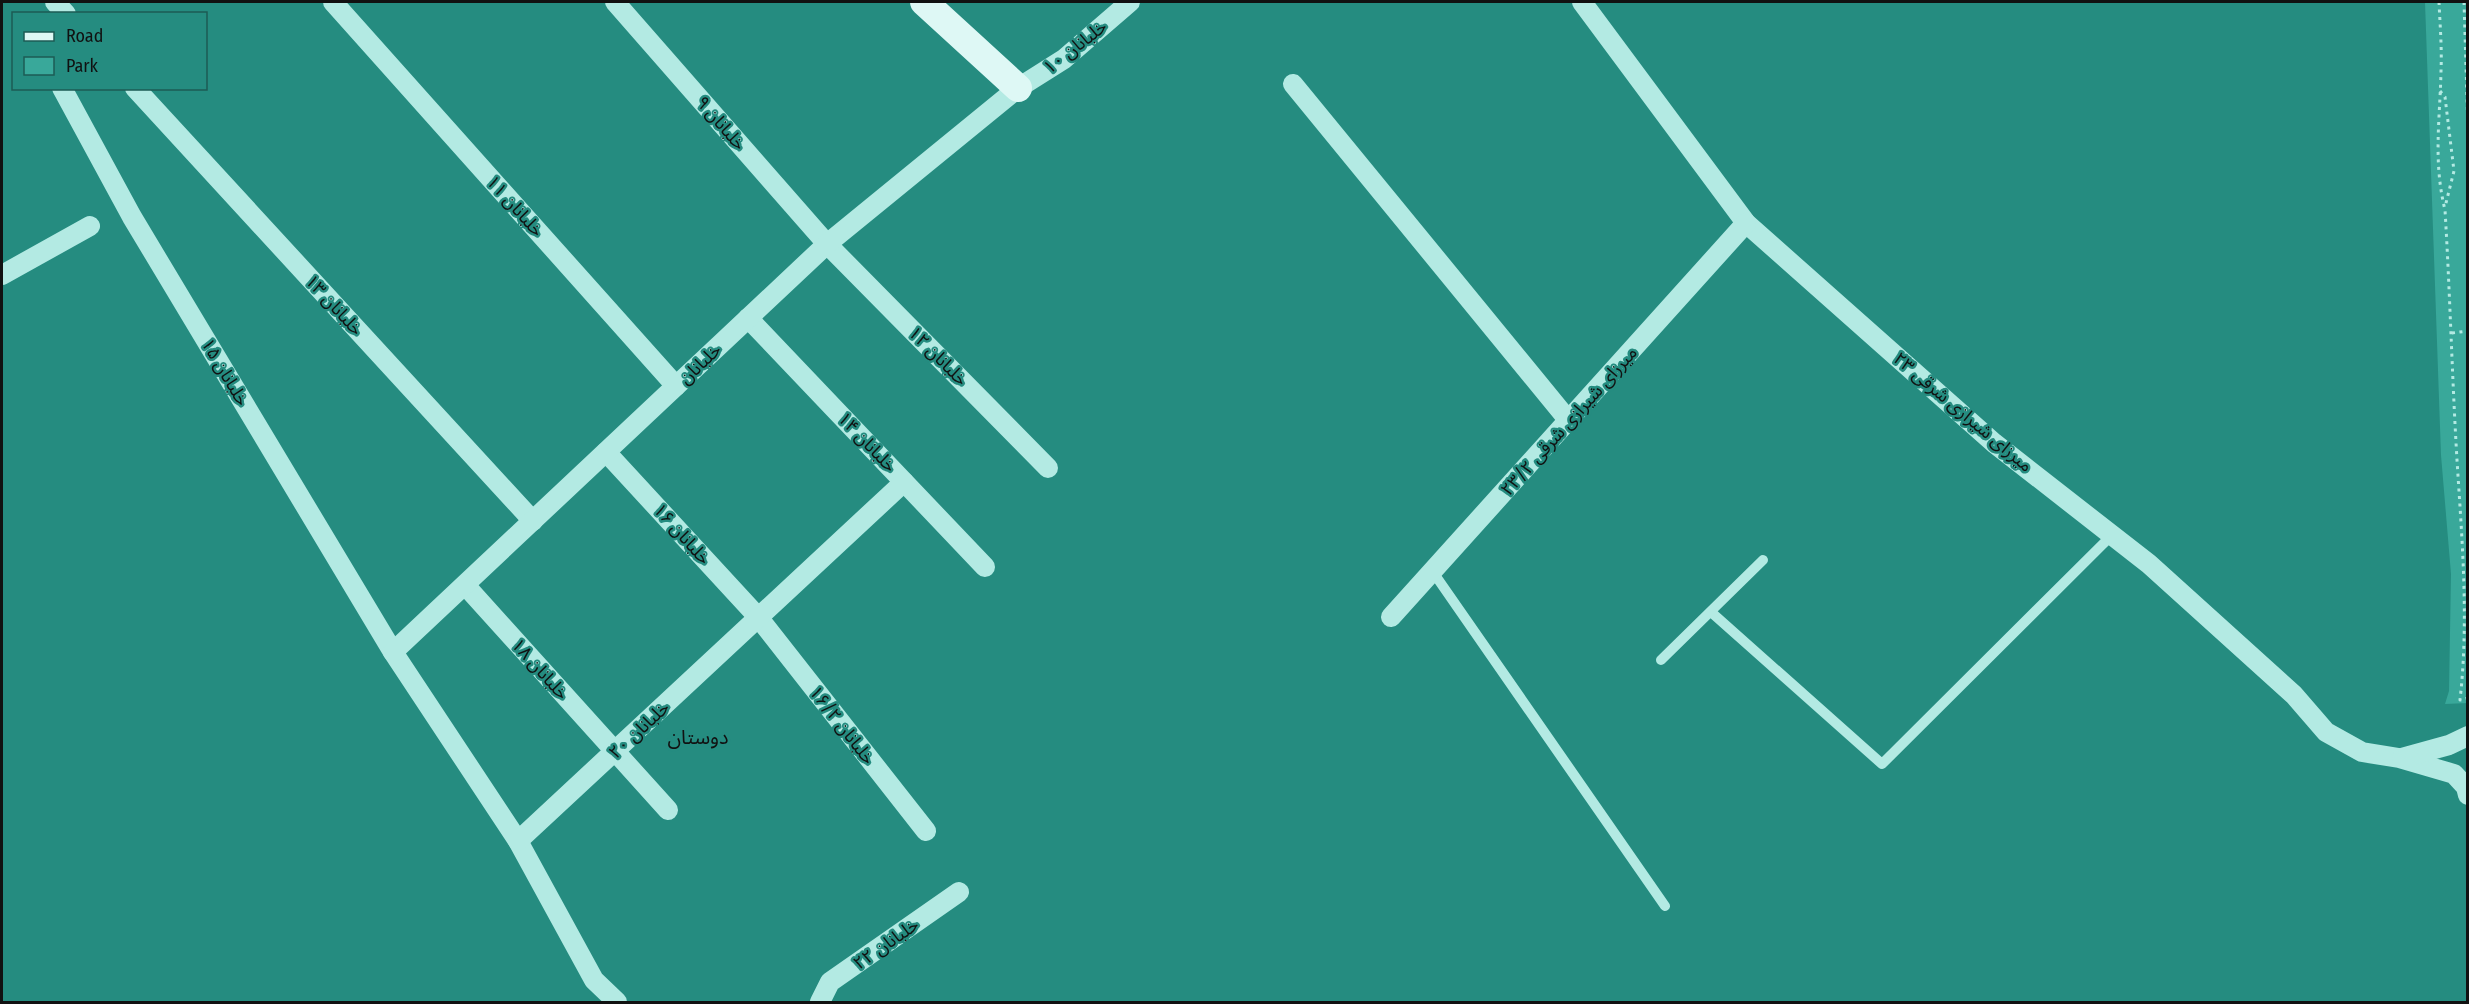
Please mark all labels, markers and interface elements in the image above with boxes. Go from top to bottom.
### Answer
legend [12,12,207,90]
street label: ۱۰ خلبانان [1039,15,1111,79]
text: Road [66,25,103,47]
text: Park [66,55,99,77]
street label: ۹ خلبانان [692,91,750,155]
street label: ۱۱ خلبانان [482,171,548,241]
street label: ۱۳ خلبانان [300,270,368,340]
street label: ۱۲ خلبانان [904,322,972,390]
street label: ۱۵ خلبانان [196,334,254,410]
street label: خلبانان [674,339,726,389]
street label: ۲۳/۲ میرزای شیرازی شرقی [1496,342,1642,500]
street label: ۲۳ میرزای شیرازی شرقی [1889,347,2037,477]
street label: ۱۴ خلبانان [833,408,901,476]
street label: ۱۶ خلبانان [649,499,715,569]
street label: ۱۸ خلبانان [507,634,573,704]
street label: ۱۶/۲ خلبانان [805,681,879,769]
street label: ۲۰ خلبانان [604,696,674,764]
district label: دوستان [667,725,729,749]
street label: ۲۲ خلبانان [849,914,923,974]

